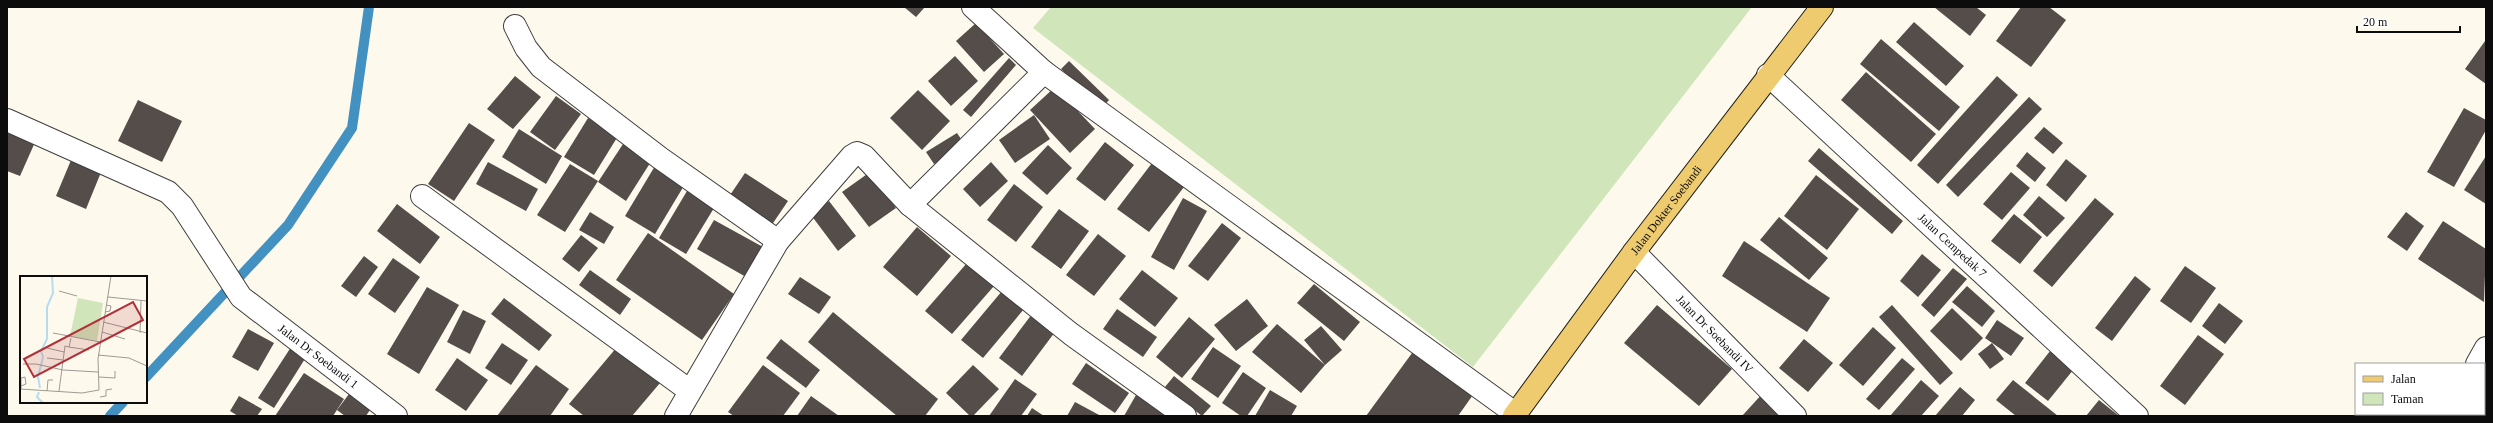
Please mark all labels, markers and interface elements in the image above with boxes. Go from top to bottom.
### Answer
scale bar [2357,8,2460,34]
text: 20 m [2363,15,2388,29]
street label: Jalan Dokter Soebandi [1627,162,1705,258]
street label: Jalan Cempedak 7 [1915,210,1989,280]
inset map [20,276,147,403]
street label: Jalan Dr Soebandi IV [1673,292,1756,376]
street label: Jalan Dr Soebandi 1 [275,321,361,391]
legend [2355,363,2485,415]
text: Jalan [2391,372,2416,386]
text: Taman [2391,392,2423,406]

